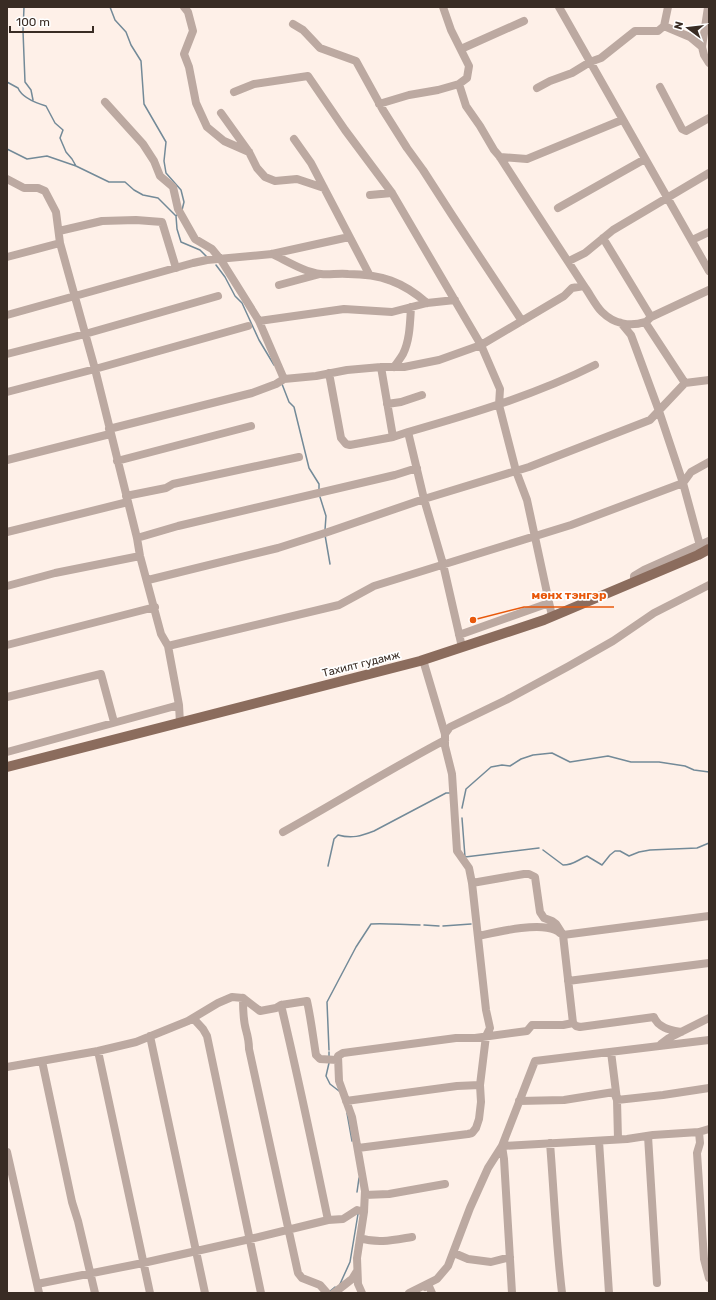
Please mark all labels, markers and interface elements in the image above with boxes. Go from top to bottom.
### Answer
scale bar [10,8,93,34]
north arrow [668,8,708,48]
text: 100 m [16,15,50,29]
text: N [672,20,686,31]
callout: мөнх тэнгэр [524,583,614,607]
text: мөнх тэнгэр [532,588,607,602]
street label: Тахилт гудамж [321,648,401,680]

